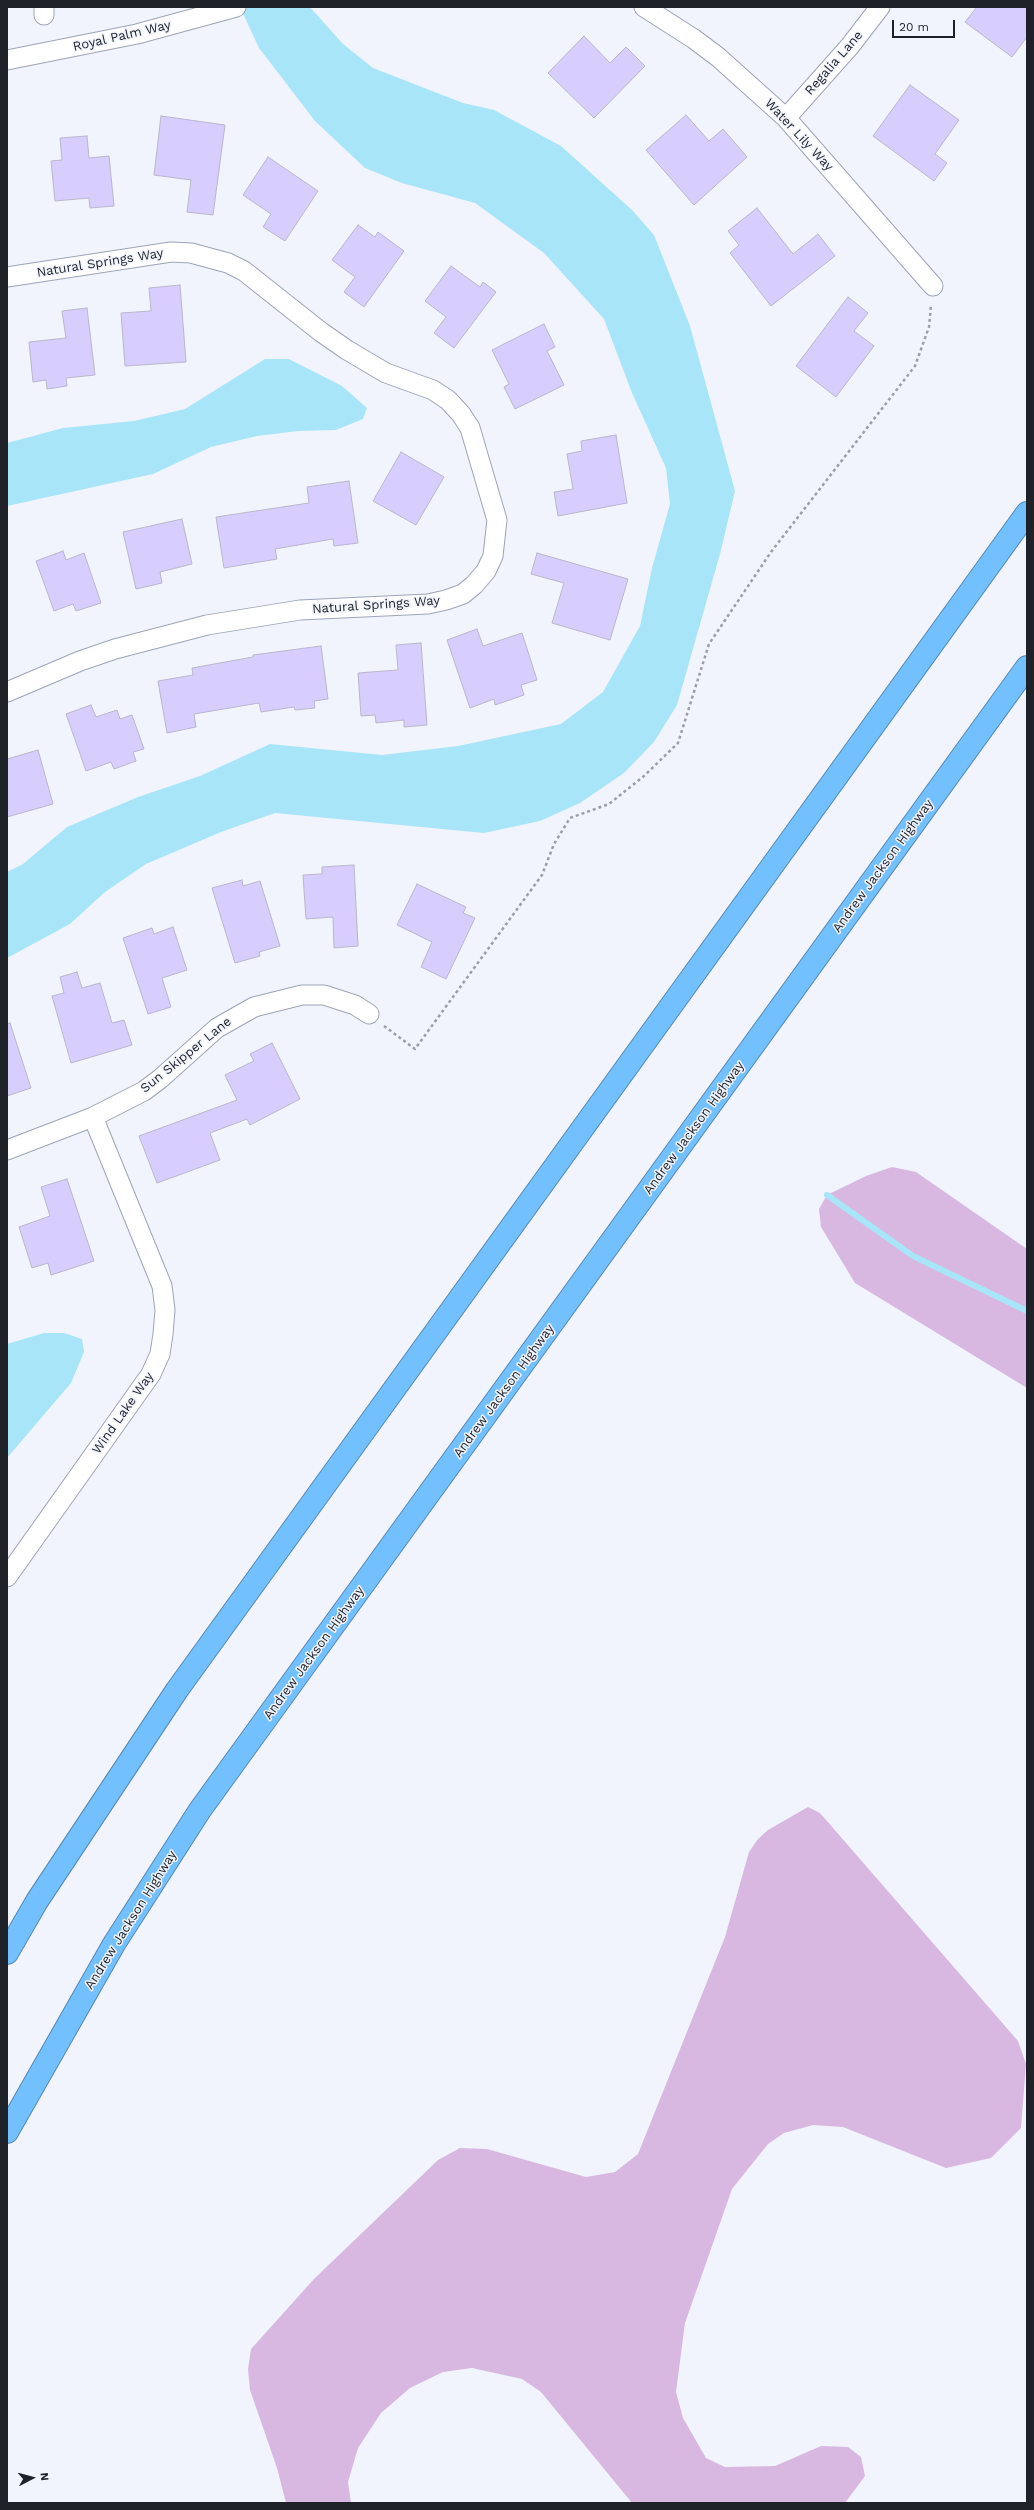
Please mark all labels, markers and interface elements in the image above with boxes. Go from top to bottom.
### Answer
scale bar [894,12,957,38]
street label: Royal Palm Way [71,17,173,55]
text: 20 m [899,20,929,34]
street label: Regalia Lane [802,28,866,98]
street label: Water Lily Way [761,96,837,174]
street label: Natural Springs Way [36,245,164,281]
street label: Natural Springs Way [312,593,440,617]
street label: Andrew Jackson Highway [829,796,937,936]
street label: Sun Skipper Lane [138,1014,234,1096]
street label: Andrew Jackson Highway [640,1058,748,1198]
street label: Andrew Jackson Highway [450,1321,558,1461]
street label: Wind Lake Way [89,1369,157,1457]
street label: Andrew Jackson Highway [260,1583,368,1723]
street label: Andrew Jackson Highway [82,1848,180,1992]
north arrow [12,2458,52,2498]
text: N [38,2472,51,2481]

